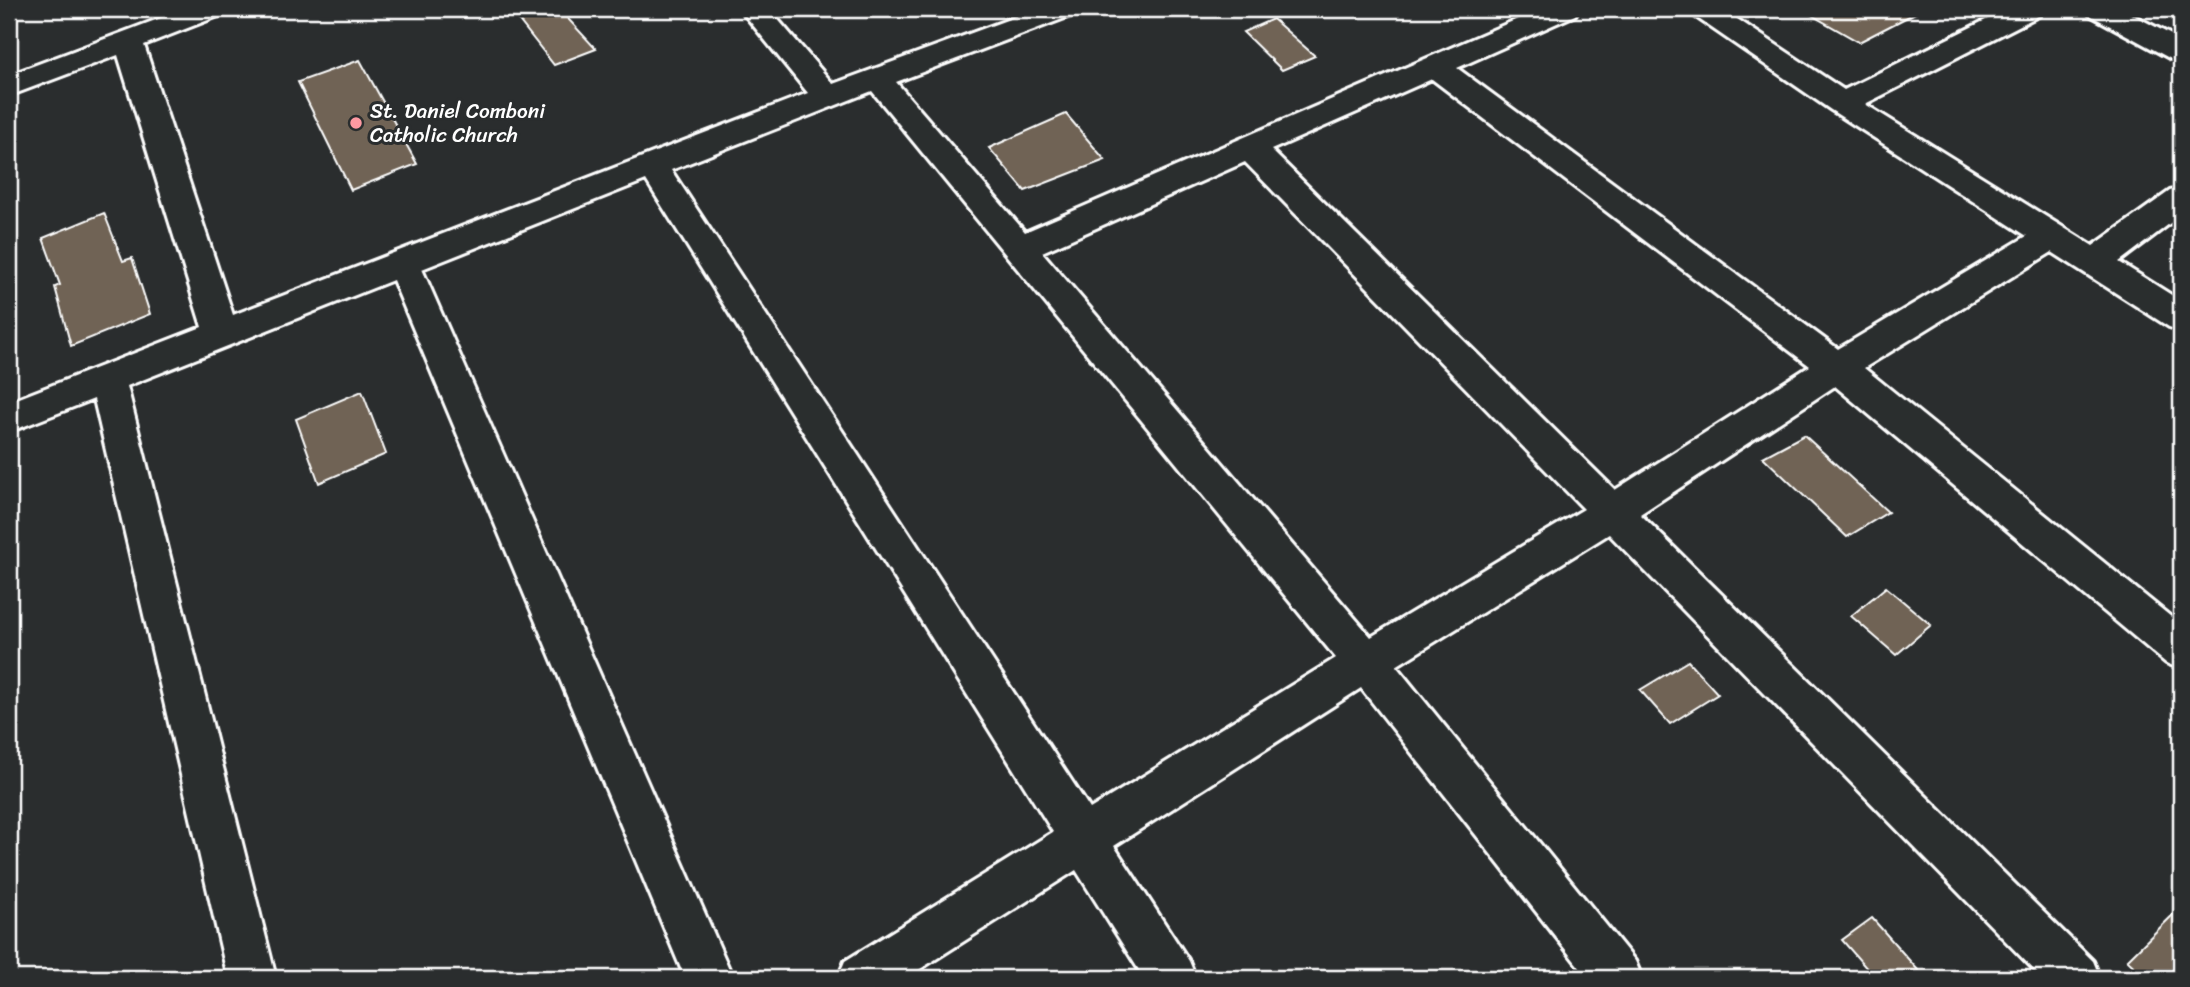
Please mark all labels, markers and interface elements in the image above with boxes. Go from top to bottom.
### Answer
place label: St. Daniel Comboni Catholic Church [370,92,546,154]
marker: St. Daniel Comboni Catholic Church [348,115,364,131]

